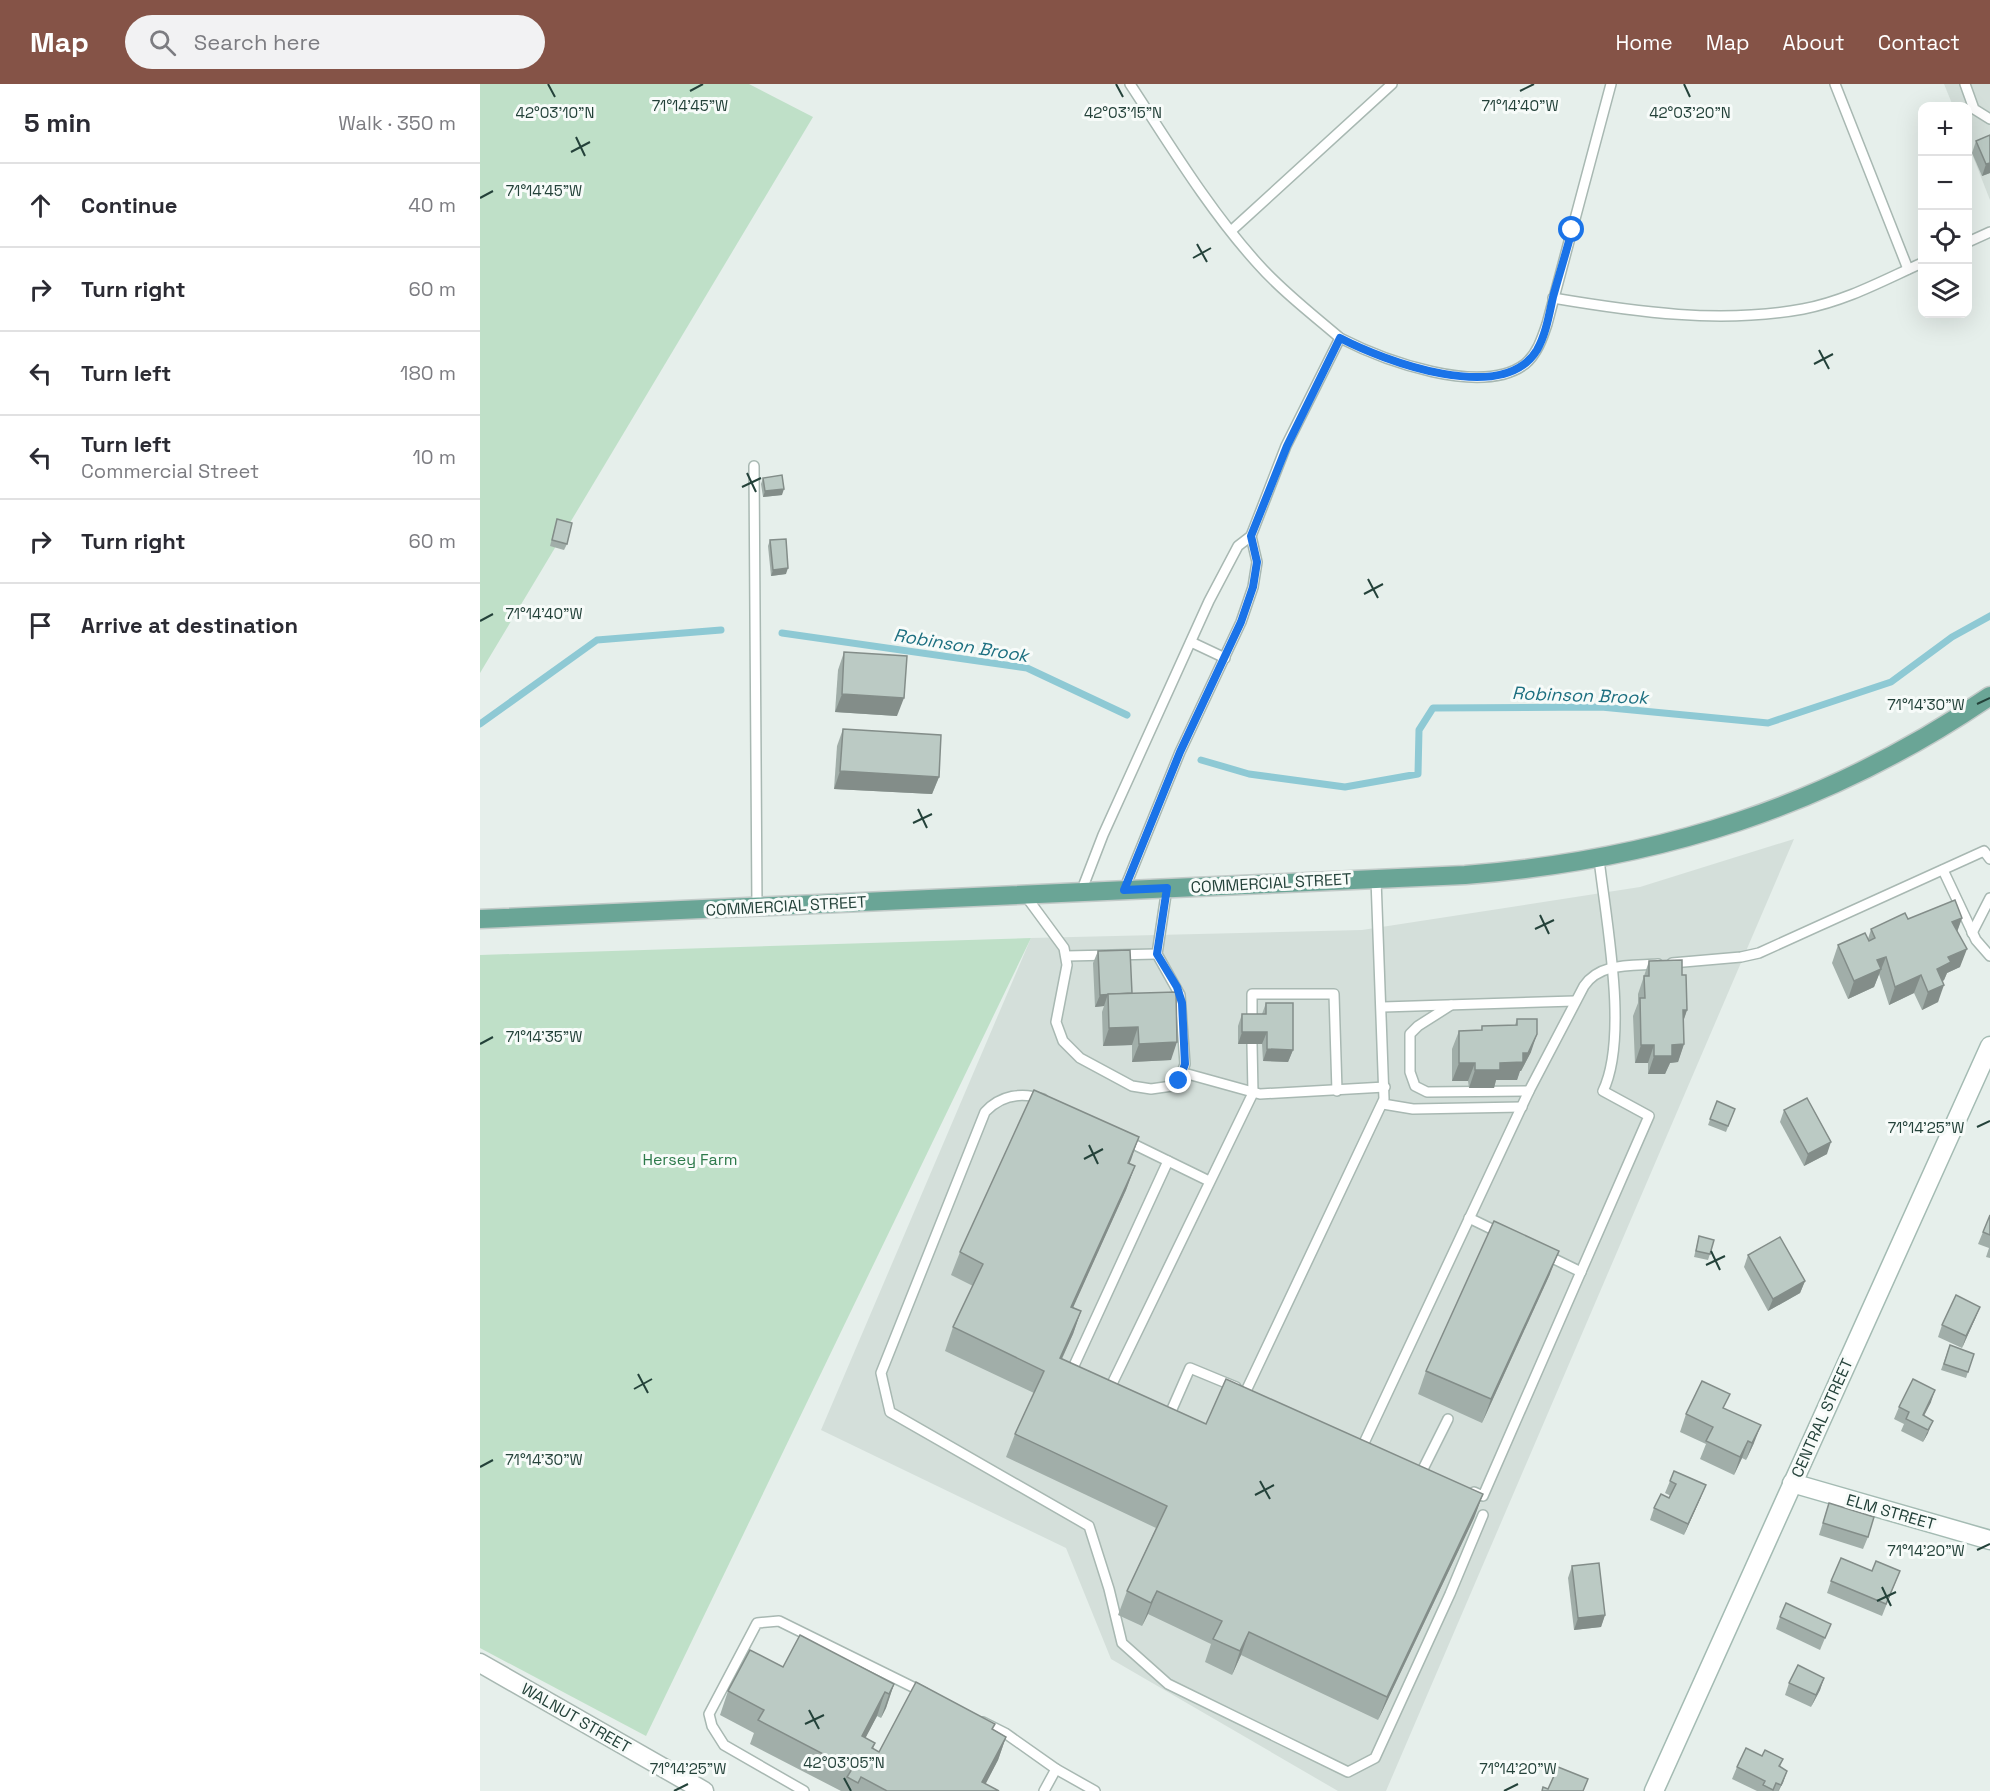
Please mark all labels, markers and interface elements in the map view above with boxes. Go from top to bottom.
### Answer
search box [125,15,545,69]
text: Map [30,24,89,60]
icon: search [146,26,179,59]
text: Search here [194,28,321,56]
text: Home [1615,29,1673,56]
text: Map [1706,29,1750,56]
text: About [1783,29,1845,56]
text: Contact [1878,29,1960,56]
text: 71°14'45"W [652,96,728,115]
text: 71°14'40"W [1481,96,1559,115]
map controls [1918,102,1972,318]
button: + [1918,102,1972,156]
text: 42°03'10"N [516,103,594,122]
text: 42°03'15"N [1084,103,1162,122]
text: 42°03'20"N [1649,103,1731,122]
text: 5 min [24,106,91,140]
text: Walk · 350 m [338,110,456,136]
button: − [1918,156,1972,210]
text: 71°14'45"W [506,181,582,200]
icon: ahead [24,189,57,222]
text: Continue [81,191,177,219]
text: 40 m [408,192,456,218]
button: locate [1918,210,1972,264]
route start [1558,216,1584,242]
button: layers [1918,264,1972,318]
icon: right [24,273,57,306]
text: Turn right [81,275,186,303]
text: 60 m [409,276,456,302]
icon: left [24,357,57,390]
text: Turn left [81,359,171,387]
text: 180 m [400,360,456,386]
text: Turn left [81,430,171,458]
icon: left [24,441,57,474]
text: 10 m [412,444,456,470]
text: Commercial Street [81,458,259,484]
icon: right [24,525,57,558]
text: Turn right [81,527,186,555]
text: 60 m [409,528,456,554]
text: 71°14'40"W [505,604,583,623]
icon: arrive [24,609,57,642]
text: Arrive at destination [81,611,298,639]
water label: Robinson Brook [892,623,1032,667]
water label: Robinson Brook [1512,681,1651,709]
text: 71°14'30"W [1887,695,1965,714]
street label: COMMERCIAL STREET [1190,868,1352,898]
street label: COMMERCIAL STREET [705,891,867,921]
text: 71°14'35"W [506,1027,582,1046]
route end [1165,1067,1191,1093]
text: 71°14'25"W [1888,1118,1964,1137]
park label: Hersey Farm [642,1149,738,1170]
street label: CENTRAL STREET [1786,1355,1858,1481]
text: 71°14'30"W [505,1450,583,1469]
street label: ELM STREET [1844,1489,1938,1535]
text: 71°14'20"W [1887,1541,1965,1560]
street label: WALNUT STREET [517,1678,635,1758]
text: 42°03'05"N [803,1753,885,1772]
text: 71°14'25"W [650,1759,726,1778]
text: 71°14'20"W [1479,1759,1557,1778]

